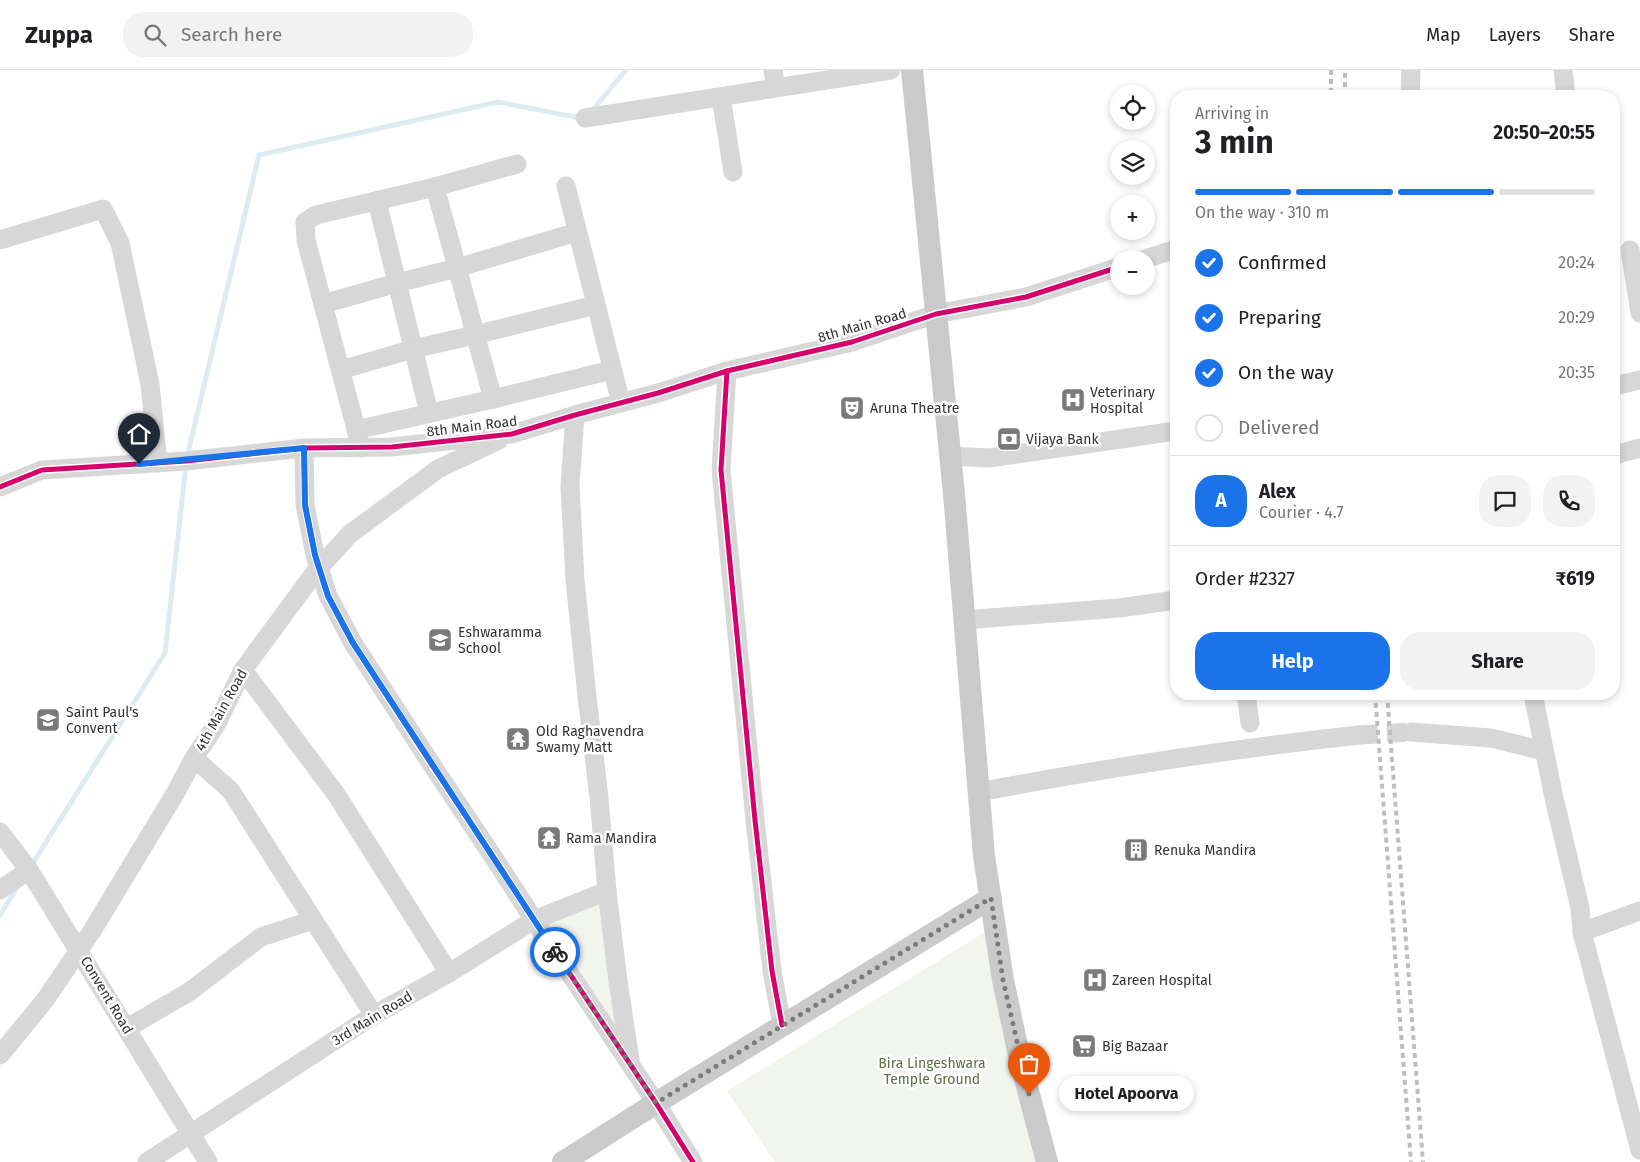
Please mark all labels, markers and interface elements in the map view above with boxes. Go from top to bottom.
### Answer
search box [123,12,473,57]
text: Zuppa [25,21,93,49]
icon: search [141,21,169,49]
text: Search here [181,23,282,46]
text: Map [1426,24,1461,46]
text: Layers [1489,24,1541,46]
text: Share [1569,24,1615,46]
map controls [1110,85,1155,295]
button: locate [1110,85,1155,130]
text: Arriving in [1195,104,1269,123]
text: 20:50–20:55 [1493,121,1595,144]
text: 3 min [1195,123,1274,161]
button: layers [1110,140,1155,185]
button: + [1110,195,1155,240]
text: On the way · 310 m [1195,203,1329,222]
icon: check [1195,249,1223,277]
button: − [1110,250,1155,295]
text: Confirmed [1238,251,1327,274]
text: 20:24 [1558,253,1595,272]
icon: check [1195,304,1223,332]
street label: 8th Main Road [816,305,908,346]
text: Preparing [1238,306,1321,329]
text: 20:29 [1558,308,1595,327]
icon: check [1195,359,1223,387]
text: On the way [1238,361,1334,384]
text: 20:35 [1558,363,1595,382]
place label: Veterinary Hospital [1090,384,1155,417]
hospital icon: Veterinary Hospital [1060,387,1086,413]
theatre icon: Aruna Theatre [839,395,865,421]
place label: Aruna Theatre [870,400,959,417]
street label: 8th Main Road [426,412,518,440]
pin [118,413,160,464]
text: Delivered [1238,416,1320,439]
icon: home [125,420,153,448]
bank icon: Vijaya Bank [996,426,1022,452]
place label: Vijaya Bank [1026,431,1099,448]
button: chat [1479,475,1531,527]
button: phone [1543,475,1595,527]
text: Alex [1259,480,1296,503]
text: A [1215,489,1227,512]
text: Courier · 4.7 [1259,503,1344,522]
text: Order #2327 [1195,567,1295,590]
text: ₹619 [1556,567,1595,590]
place label: Eshwaramma School [458,624,542,657]
school or university icon: Eshwaramma School [427,627,453,653]
button: Help [1195,632,1390,690]
button: Share [1400,632,1595,690]
street label: 4th Main Road [192,666,251,754]
place label: Saint Paul's Convent [66,704,139,737]
school or university icon: Saint Paul's Convent [35,707,61,733]
place label: Old Raghavendra Swamy Matt [536,723,644,756]
temple icon: Old Raghavendra Swamy Matt [505,726,531,752]
temple icon: Rama Mandira [536,825,562,851]
place label: Rama Mandira [566,830,657,847]
building icon: Renuka Mandira [1123,837,1149,863]
place label: Renuka Mandira [1154,842,1256,859]
courier [530,927,580,977]
icon: bike [541,938,569,966]
street label: Convent Road [77,953,136,1037]
hospital icon: Zareen Hospital [1082,967,1108,993]
place label: Zareen Hospital [1112,972,1212,989]
street label: 3rd Main Road [329,988,416,1049]
supermarket icon: Big Bazaar [1071,1033,1097,1059]
place label: Big Bazaar [1102,1038,1169,1055]
pin [1008,1043,1050,1094]
icon: bag [1015,1050,1043,1078]
park label: Bira Lingeshwara Temple Ground [878,1055,986,1088]
callout: Hotel Apoorva [1059,1076,1194,1112]
text: Hotel Apoorva [1075,1084,1178,1103]

